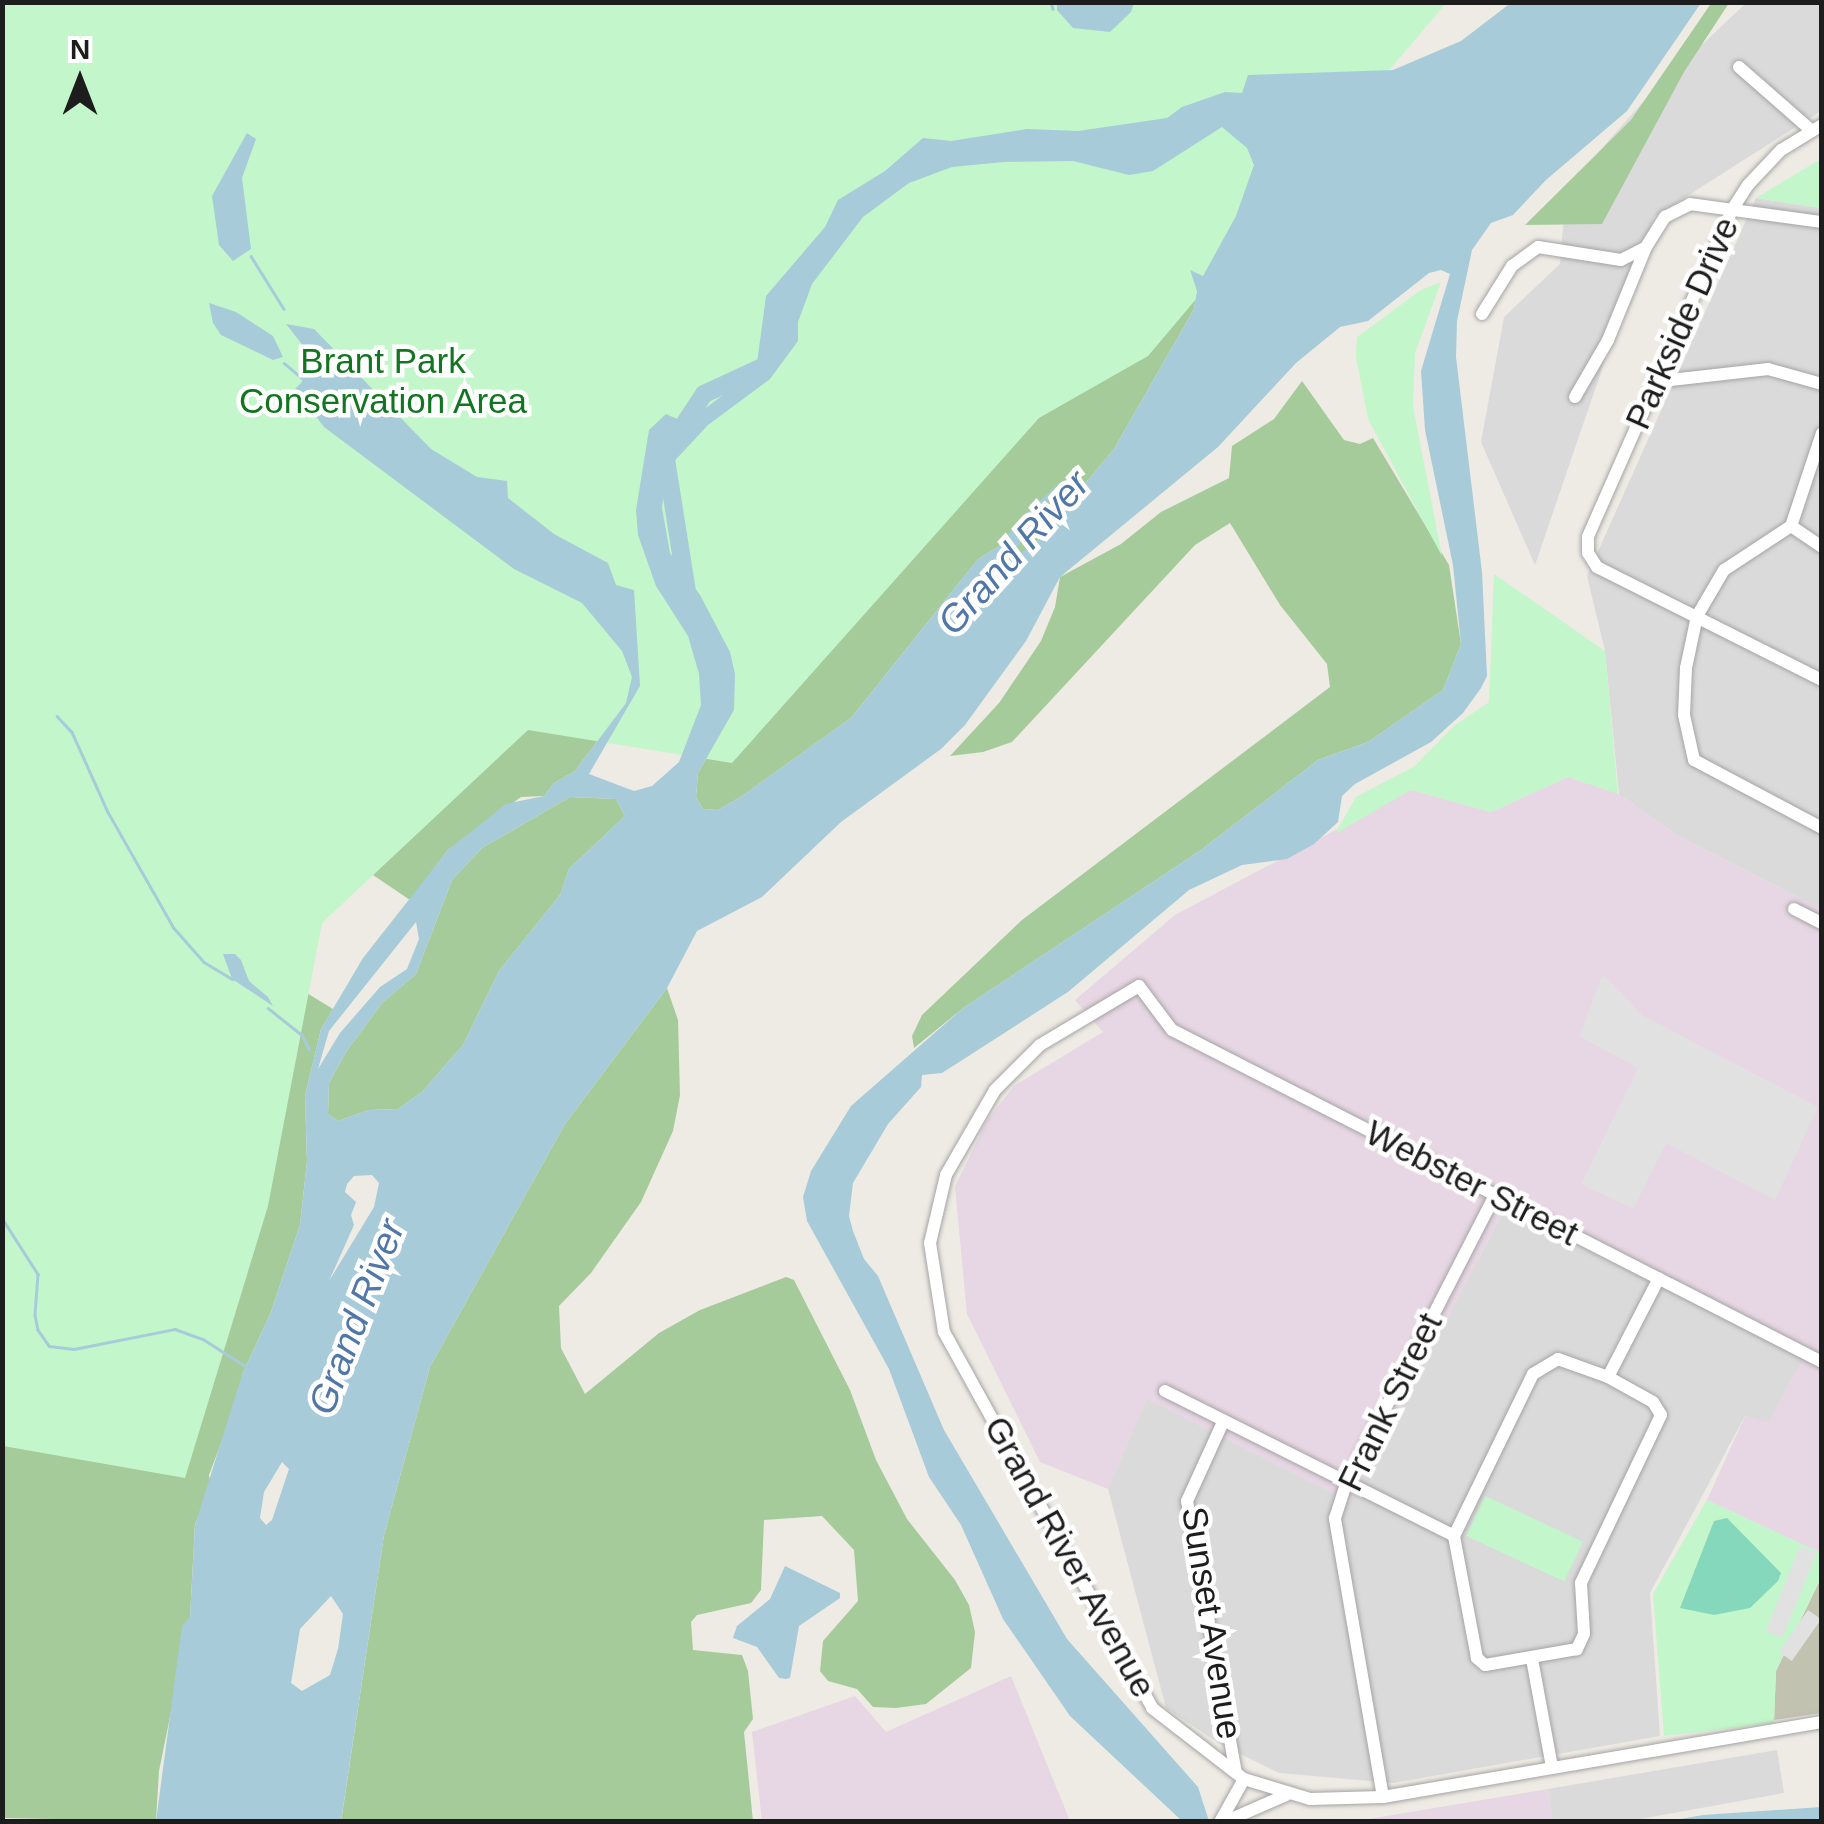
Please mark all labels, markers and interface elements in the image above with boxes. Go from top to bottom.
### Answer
north arrow [30,30,130,130]
text: N [70,34,90,65]
street label: Parkside Drive [1617,211,1747,435]
park label: Brant Park Conservation Area [238,340,528,422]
water label: Grand River [929,462,1099,644]
street label: Webster Street [1359,1111,1585,1255]
water label: Grand River [299,1213,415,1421]
street label: Frank Street [1329,1306,1451,1498]
street label: Grand River Avenue [975,1408,1165,1706]
street label: Sunset Avenue [1173,1503,1251,1743]

